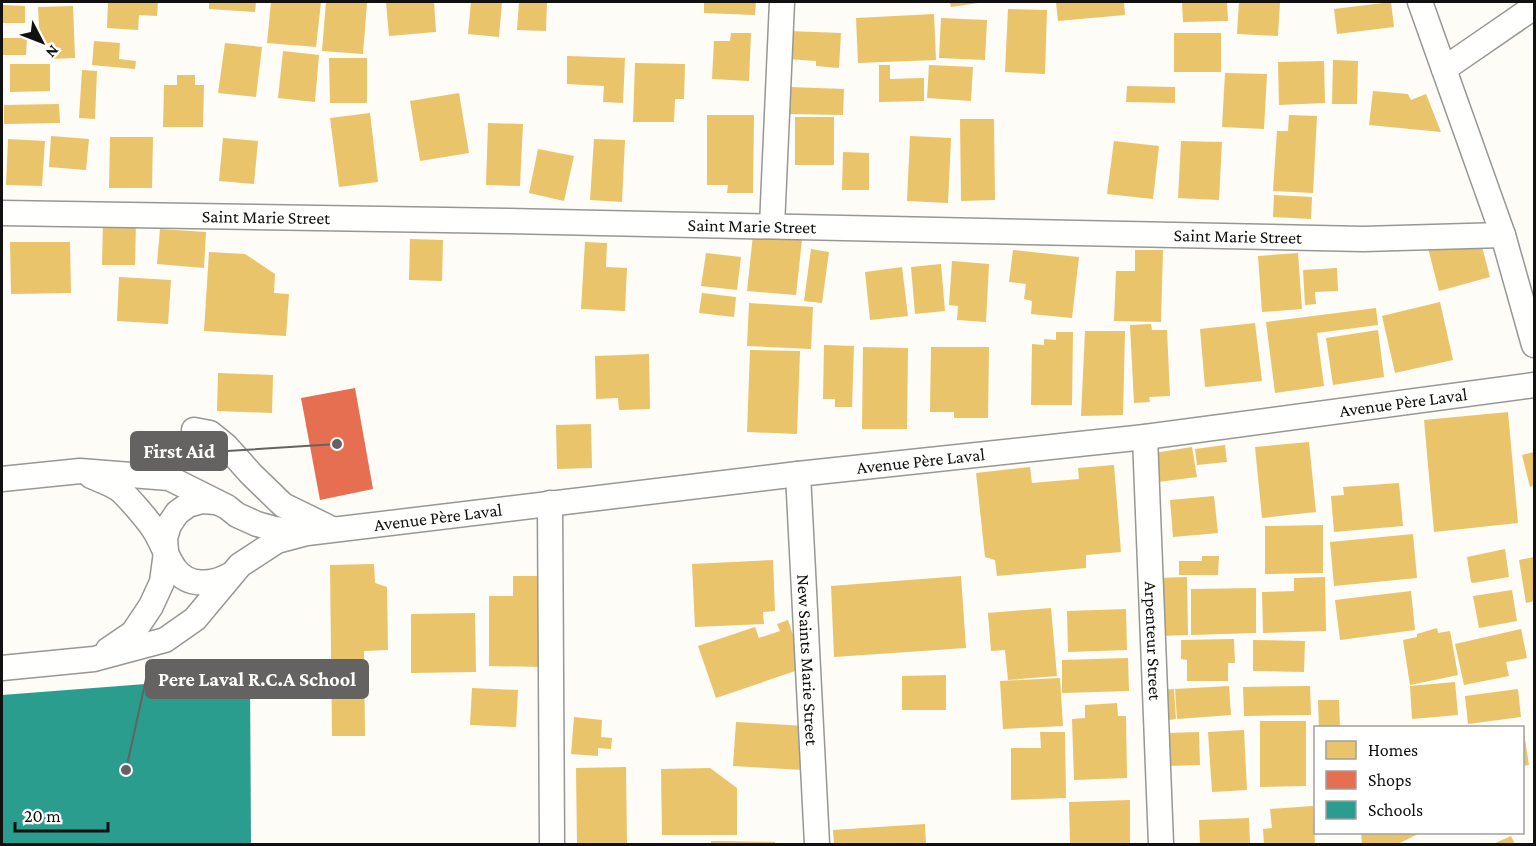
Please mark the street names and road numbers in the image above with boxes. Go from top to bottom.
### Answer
street label: Saint Marie Street [202,206,331,228]
street label: Saint Marie Street [687,215,817,238]
street label: Saint Marie Street [1173,225,1303,248]
street label: Avenue Père Laval [1338,384,1469,421]
street label: Avenue Père Laval [856,444,986,478]
street label: Avenue Père Laval [373,500,503,535]
street label: New Saints Marie Street [793,574,822,747]
street label: Arpenteur Street [1141,581,1165,702]

